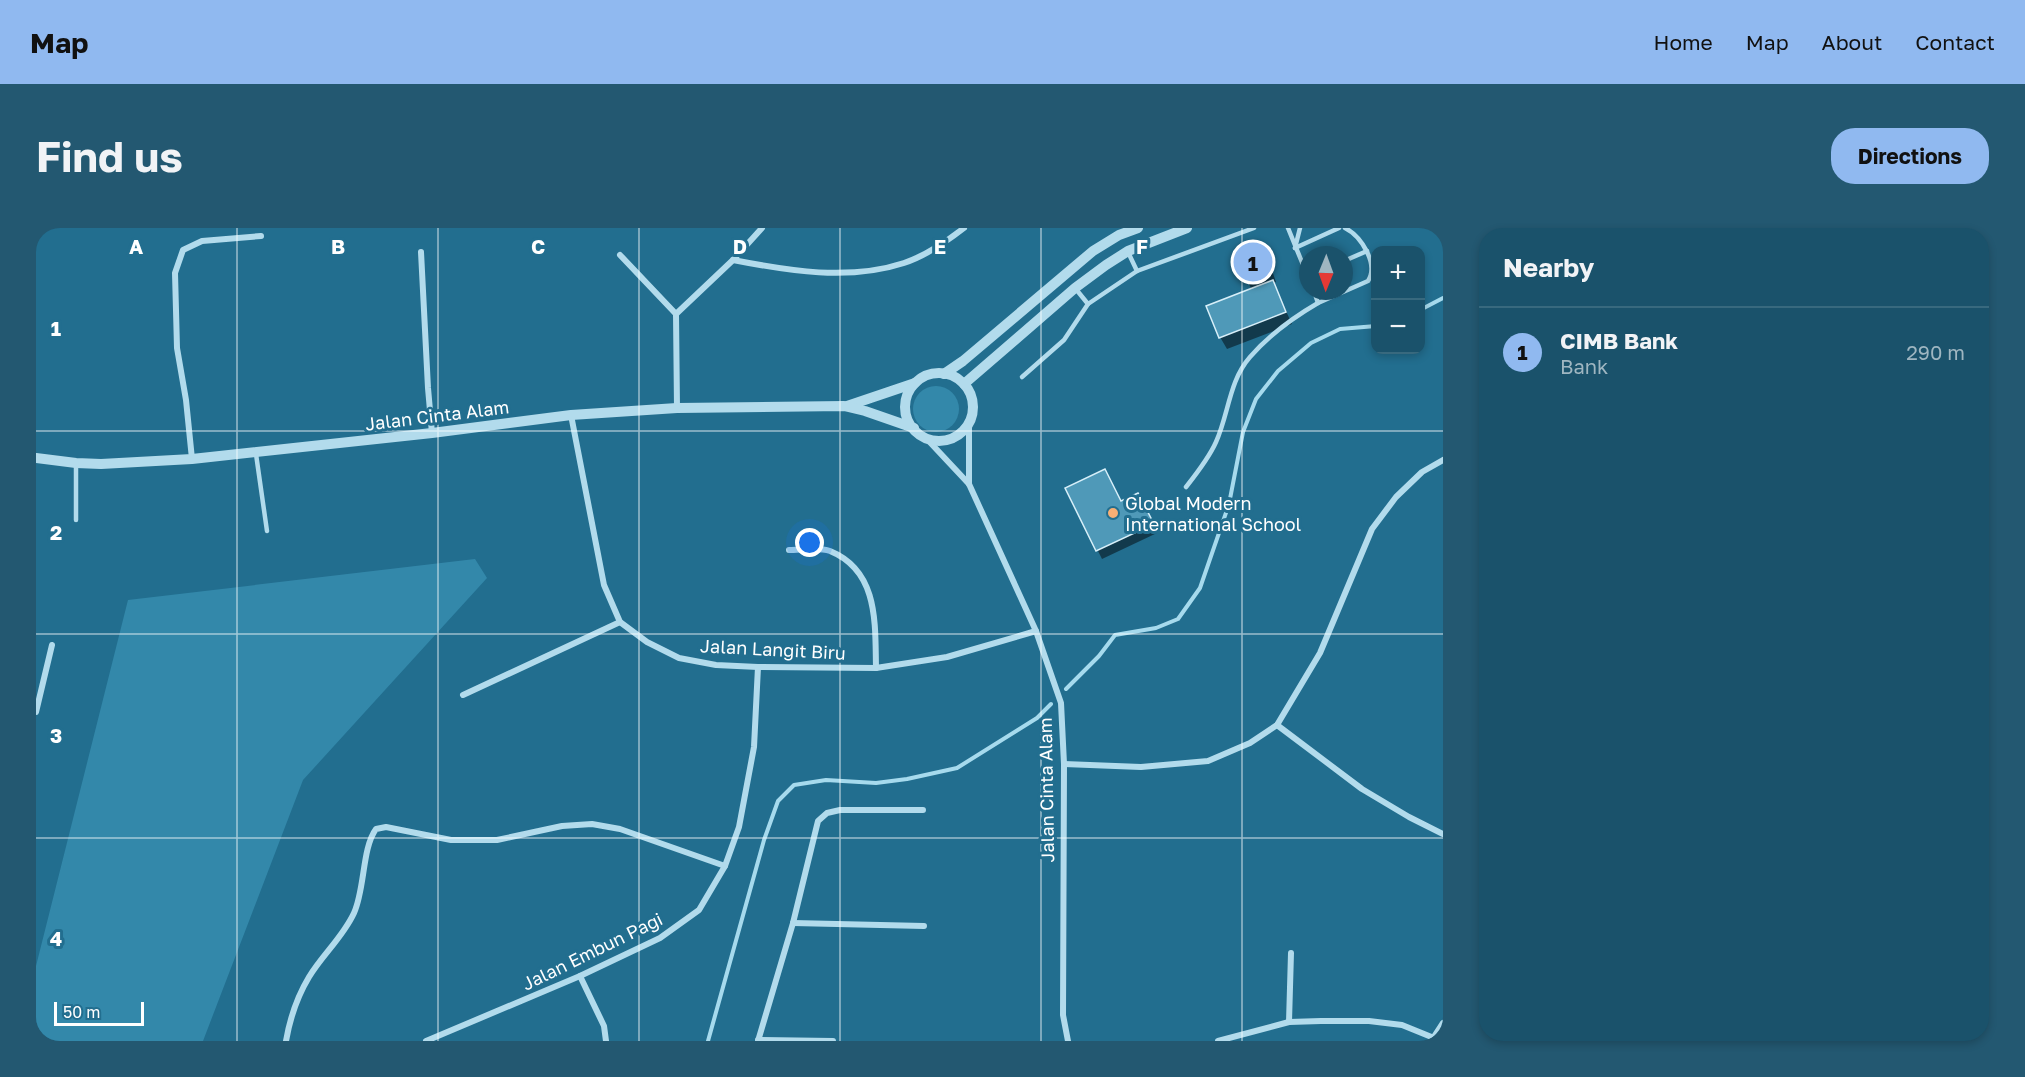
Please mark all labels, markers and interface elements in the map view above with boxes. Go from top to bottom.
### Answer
text: Map [30,26,88,59]
text: Home [1653,29,1713,55]
text: Map [1746,29,1789,55]
text: About [1822,29,1882,55]
text: Contact [1915,29,1995,55]
button: Directions [1831,128,1989,184]
text: Find us [36,131,183,181]
text: A [129,234,143,258]
text: B [331,234,345,258]
text: C [531,234,545,258]
text: D [733,234,747,258]
text: E [934,234,946,258]
text: F [1136,234,1148,258]
pin: 1 [1234,240,1272,285]
north arrow [1299,246,1353,300]
map controls [1371,246,1425,354]
button: + [1371,246,1425,300]
text: Nearby [1503,252,1594,283]
button: − [1371,300,1425,354]
text: 1 [51,316,61,340]
text: CIMB Bank [1560,327,1678,354]
text: 1 [1517,340,1528,364]
text: 290 m [1906,340,1965,364]
text: Bank [1560,354,1608,378]
street label: Jalan Cinta Alam [364,395,510,435]
place label: Global Modern International School [1125,492,1302,535]
marker: Global Modern International School [1106,506,1120,520]
text: 2 [50,520,62,544]
your location [795,528,824,557]
street label: Jalan Langit Biru [700,634,846,664]
street label: Jalan Cinta Alam [1034,717,1058,863]
text: 3 [50,723,62,747]
street label: Jalan Embun Pagi [518,907,666,995]
text: 4 [50,926,62,950]
scale bar [54,999,144,1026]
text: 50 m [63,1002,100,1022]

